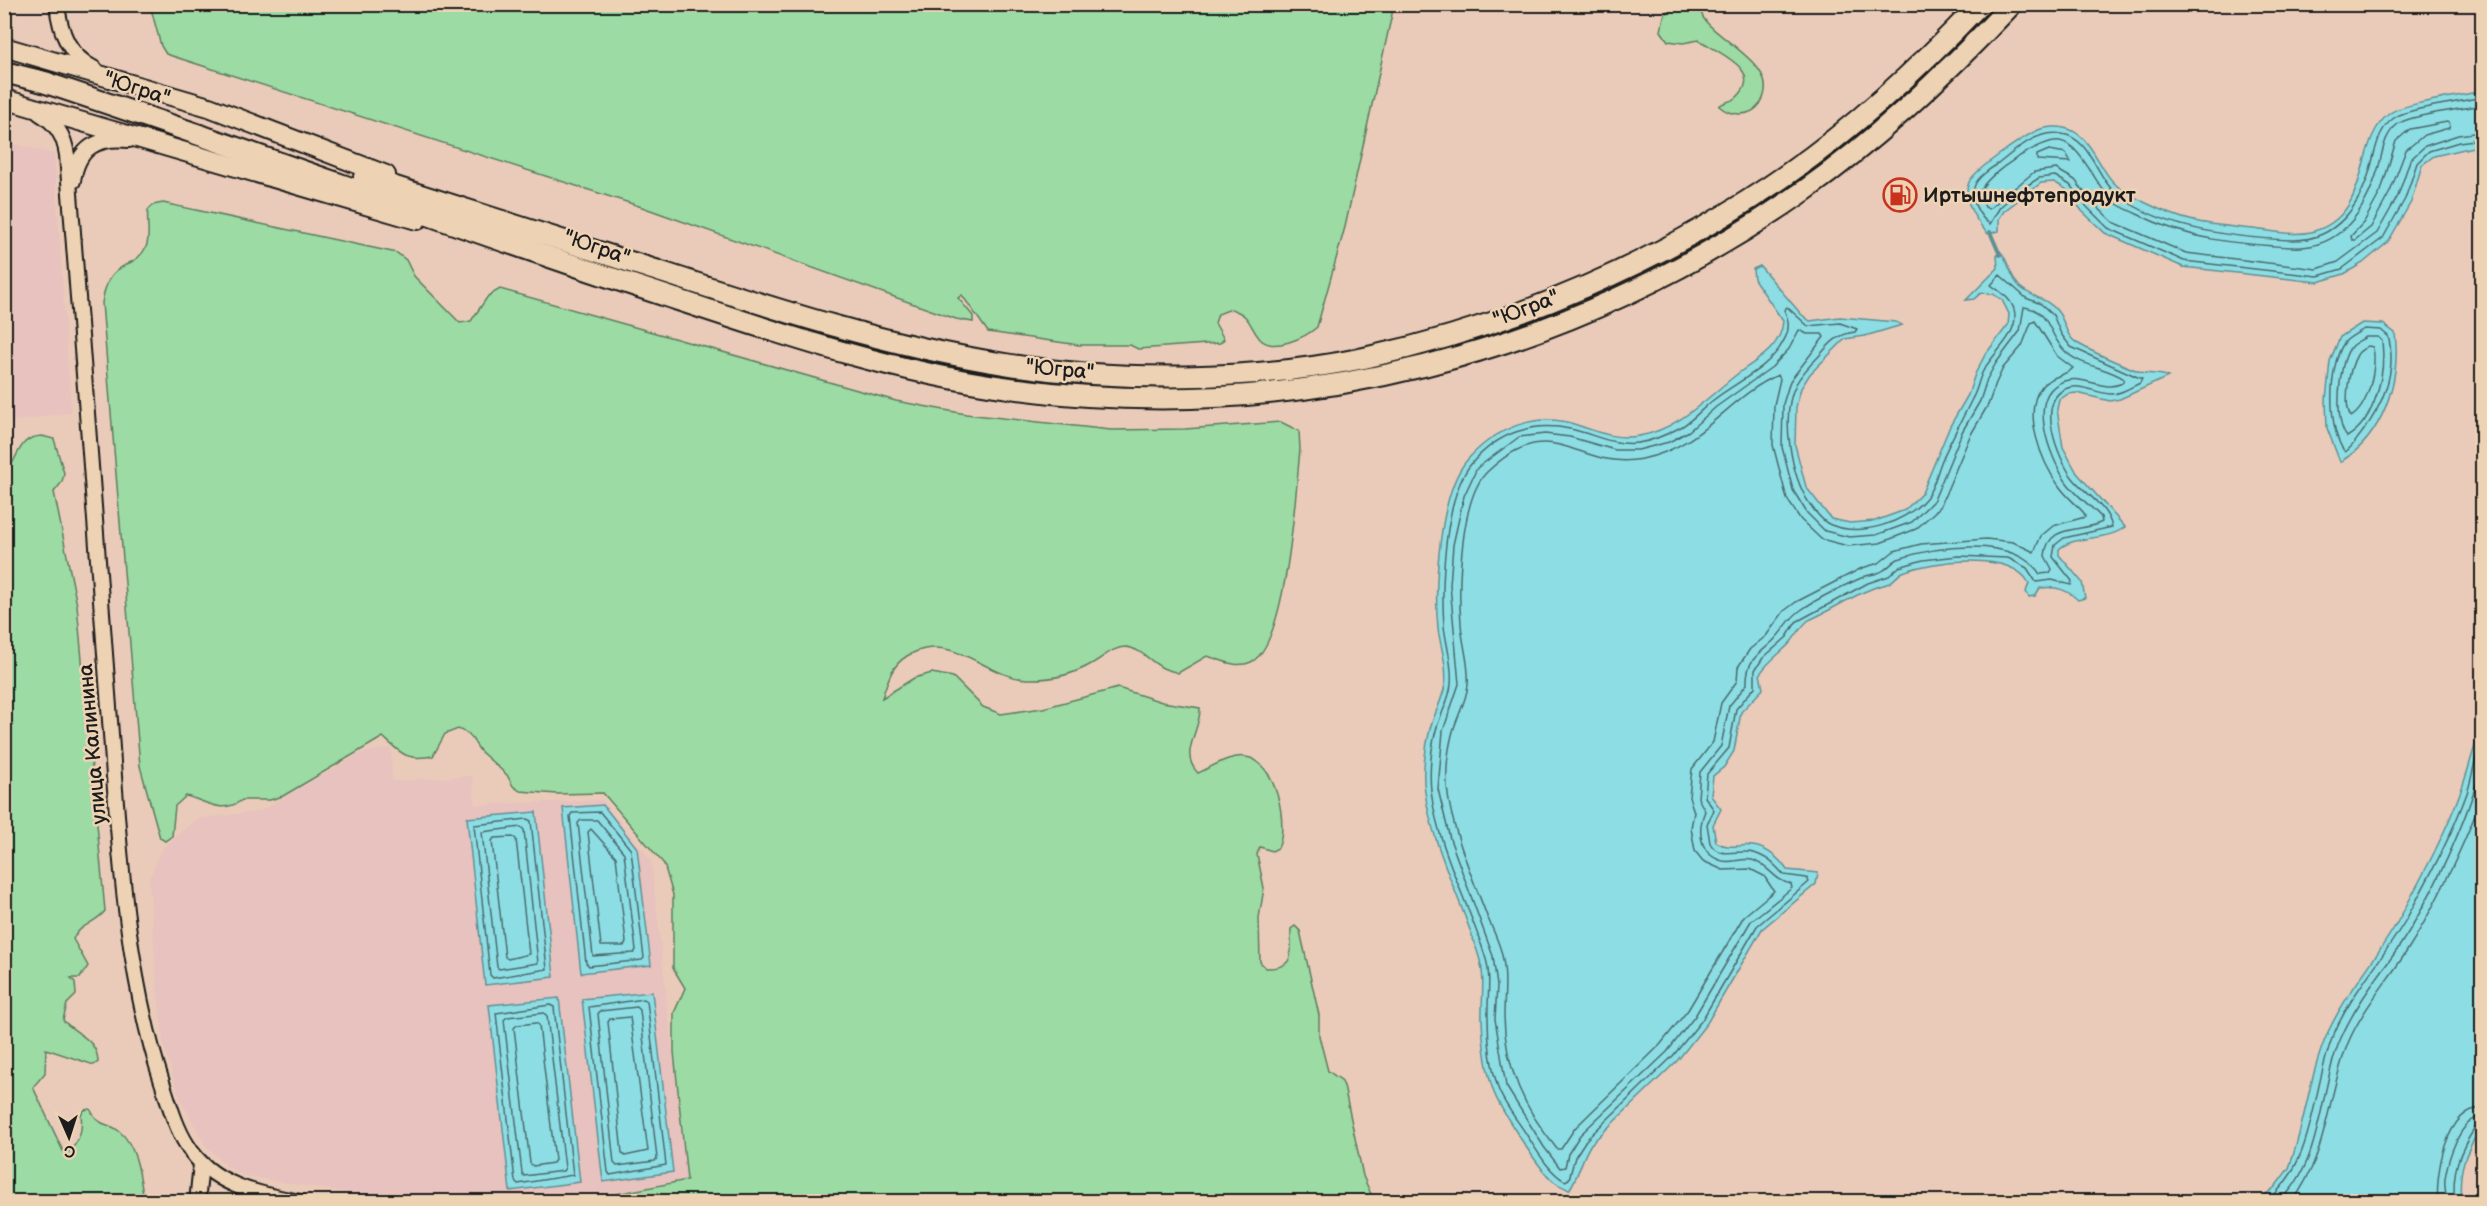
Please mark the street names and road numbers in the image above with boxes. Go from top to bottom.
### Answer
street label: "Югра" [100,66,173,111]
street label: "Югра" [560,224,633,270]
street label: "Югра" [1490,284,1563,332]
street label: "Югра" [1025,354,1095,385]
street label: улица Калинина [73,662,112,825]

